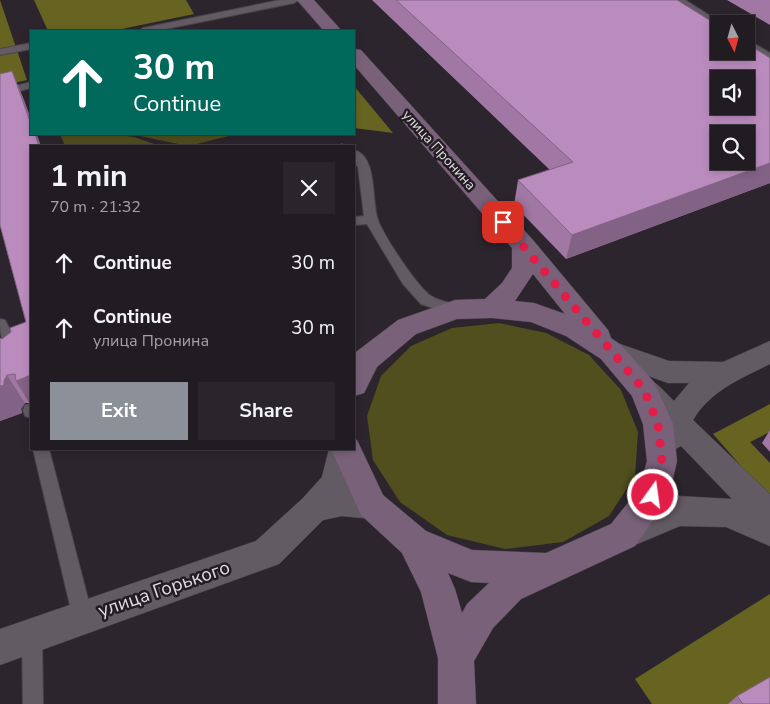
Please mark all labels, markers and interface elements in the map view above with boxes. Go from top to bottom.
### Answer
north arrow [710,15,755,60]
map controls [710,15,755,170]
text: 30 m [133,44,215,91]
icon: ahead [50,50,115,115]
button: sound [710,70,755,115]
text: Continue [133,89,221,119]
street label: улица Пронина [398,106,480,194]
button: search [710,125,755,170]
text: 1 min [50,156,128,197]
button: close [283,162,335,214]
text: 70 m · 21:32 [50,196,141,218]
pin [482,201,524,243]
icon: arrive [489,208,517,236]
icon: ahead [50,249,78,277]
text: Continue [93,250,172,276]
text: 30 m [291,250,335,276]
text: Continue [93,304,172,330]
icon: ahead [50,314,78,342]
text: 30 m [291,315,335,341]
text: улица Пронина [93,330,209,352]
button: Exit [50,382,188,440]
button: Share [198,382,335,440]
position arrow [626,468,678,520]
street label: улица Горького [95,554,233,624]

